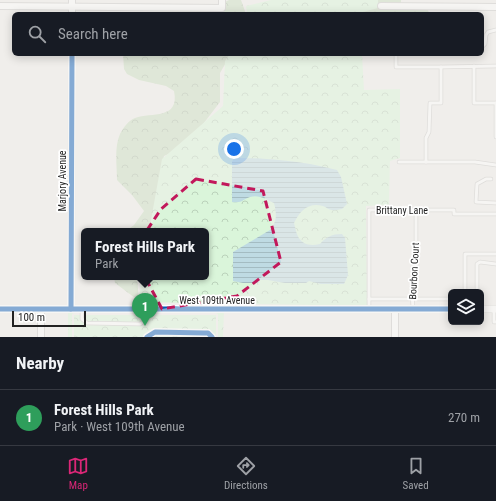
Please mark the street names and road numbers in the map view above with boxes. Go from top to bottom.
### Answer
street label: Marjory Avenue [57,150,68,212]
street label: Brittany Lane [376,205,428,216]
street label: Bourbon Court [407,242,421,300]
street label: West 109th Avenue [179,295,255,306]

